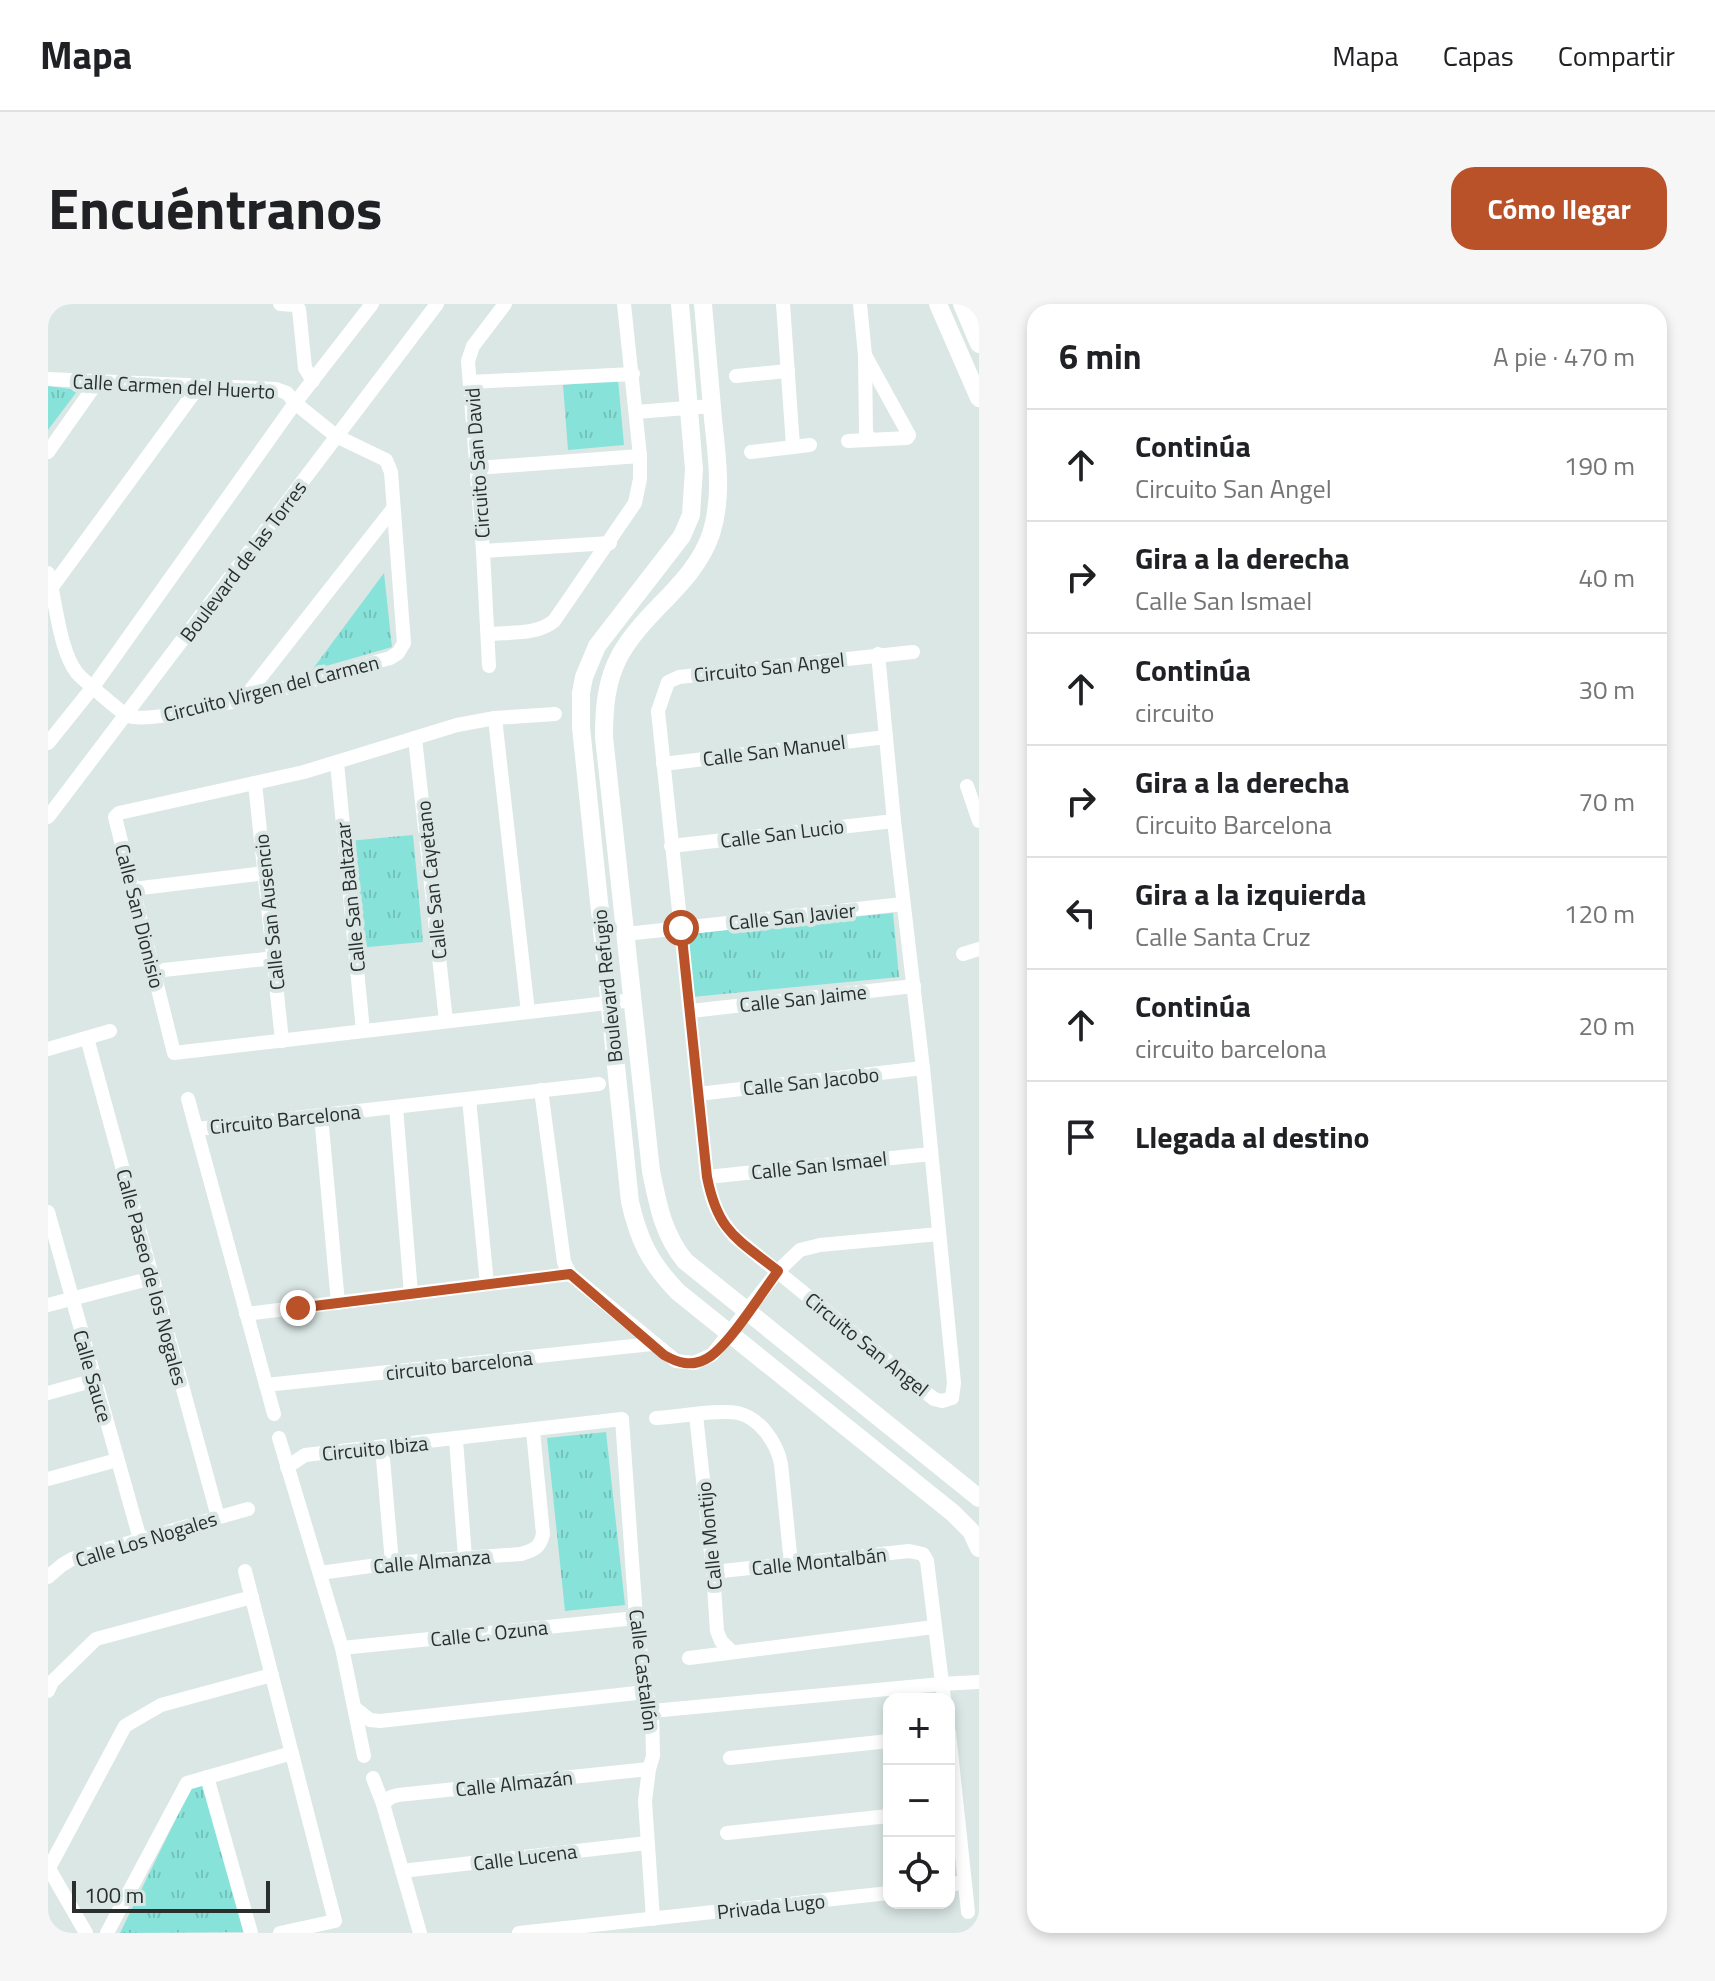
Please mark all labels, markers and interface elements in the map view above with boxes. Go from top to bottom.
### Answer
text: Mapa [40,26,132,84]
text: Mapa [1332,34,1399,77]
text: Capas [1443,34,1514,77]
text: Compartir [1558,34,1675,77]
text: Encuéntranos [48,166,383,251]
button: Cómo llegar [1451,167,1667,250]
text: 6 min [1059,330,1142,382]
text: A pie · 470 m [1493,337,1635,376]
street label: Calle Carmen del Huerto [72,365,276,407]
street label: Circuito San David [456,387,498,539]
text: Continúa [1135,423,1251,469]
icon: ahead [1059,443,1103,487]
text: 190 m [1564,446,1635,485]
text: Circuito San Angel [1135,469,1332,508]
street label: Boulevard de las Torres [172,474,314,648]
text: Gira a la derecha [1135,535,1350,581]
icon: right [1059,555,1103,599]
text: 40 m [1578,558,1635,597]
text: Calle San Ismael [1135,581,1312,620]
street label: Circuito San Angel [692,644,846,690]
street label: Circuito Virgen del Carmen [160,646,382,730]
text: Continúa [1135,647,1251,693]
icon: ahead [1059,667,1103,711]
text: 30 m [1578,670,1635,709]
text: circuito [1135,693,1214,732]
street label: Calle San Manuel [701,726,847,774]
text: Gira a la derecha [1135,759,1350,805]
icon: right [1059,779,1103,823]
text: 70 m [1578,782,1635,821]
street label: Calle San Cayetano [407,799,455,961]
text: Circuito Barcelona [1135,805,1332,844]
street label: Calle San Lucio [718,810,846,856]
street label: Calle San Baltazar [327,820,373,974]
street label: Calle San Ausencio [245,832,293,992]
street label: Calle San Dionisio [107,841,173,991]
text: Gira a la izquierda [1135,871,1366,917]
icon: left [1059,891,1103,935]
street label: Calle San Javier [727,894,857,938]
text: 120 m [1564,894,1635,933]
street label: Boulevard Refugio [584,908,630,1064]
route start [663,910,699,946]
text: Calle Santa Cruz [1135,917,1311,956]
street label: Calle San Jaime [738,976,868,1020]
text: Continúa [1135,983,1251,1029]
icon: ahead [1059,1003,1103,1047]
text: 20 m [1578,1006,1635,1045]
text: circuito barcelona [1135,1029,1327,1068]
street label: Calle San Jacobo [741,1058,881,1104]
street label: Circuito Barcelona [208,1096,362,1142]
text: Llegada al destino [1135,1114,1369,1160]
icon: arrive [1059,1115,1103,1159]
street label: Calle San Ismael [750,1142,888,1188]
street label: Calle Paseo de los Nogales [108,1165,196,1389]
street label: Circuito San Angel [798,1284,936,1404]
route end [280,1290,316,1326]
street label: Calle Sauce [65,1326,121,1426]
street label: circuito barcelona [384,1342,534,1388]
street label: Circuito Ibiza [320,1427,430,1469]
street label: Calle Montijo [688,1480,730,1592]
street label: Calle Los Nogales [71,1503,221,1575]
street label: Calle Montalbán [750,1539,888,1583]
street label: Calle Almanza [372,1540,492,1582]
street label: Calle Castallón [621,1607,667,1733]
street label: Calle C. Ozuna [429,1611,549,1655]
map controls [883,1693,955,1909]
button: + [883,1693,955,1765]
street label: Calle Almazán [454,1761,574,1805]
button: − [883,1765,955,1837]
street label: Calle Lucena [471,1835,579,1879]
button: locate [883,1837,955,1909]
scale bar [72,1877,270,1913]
text: 100 m [84,1878,144,1912]
street label: Privada Lugo [715,1885,827,1927]

